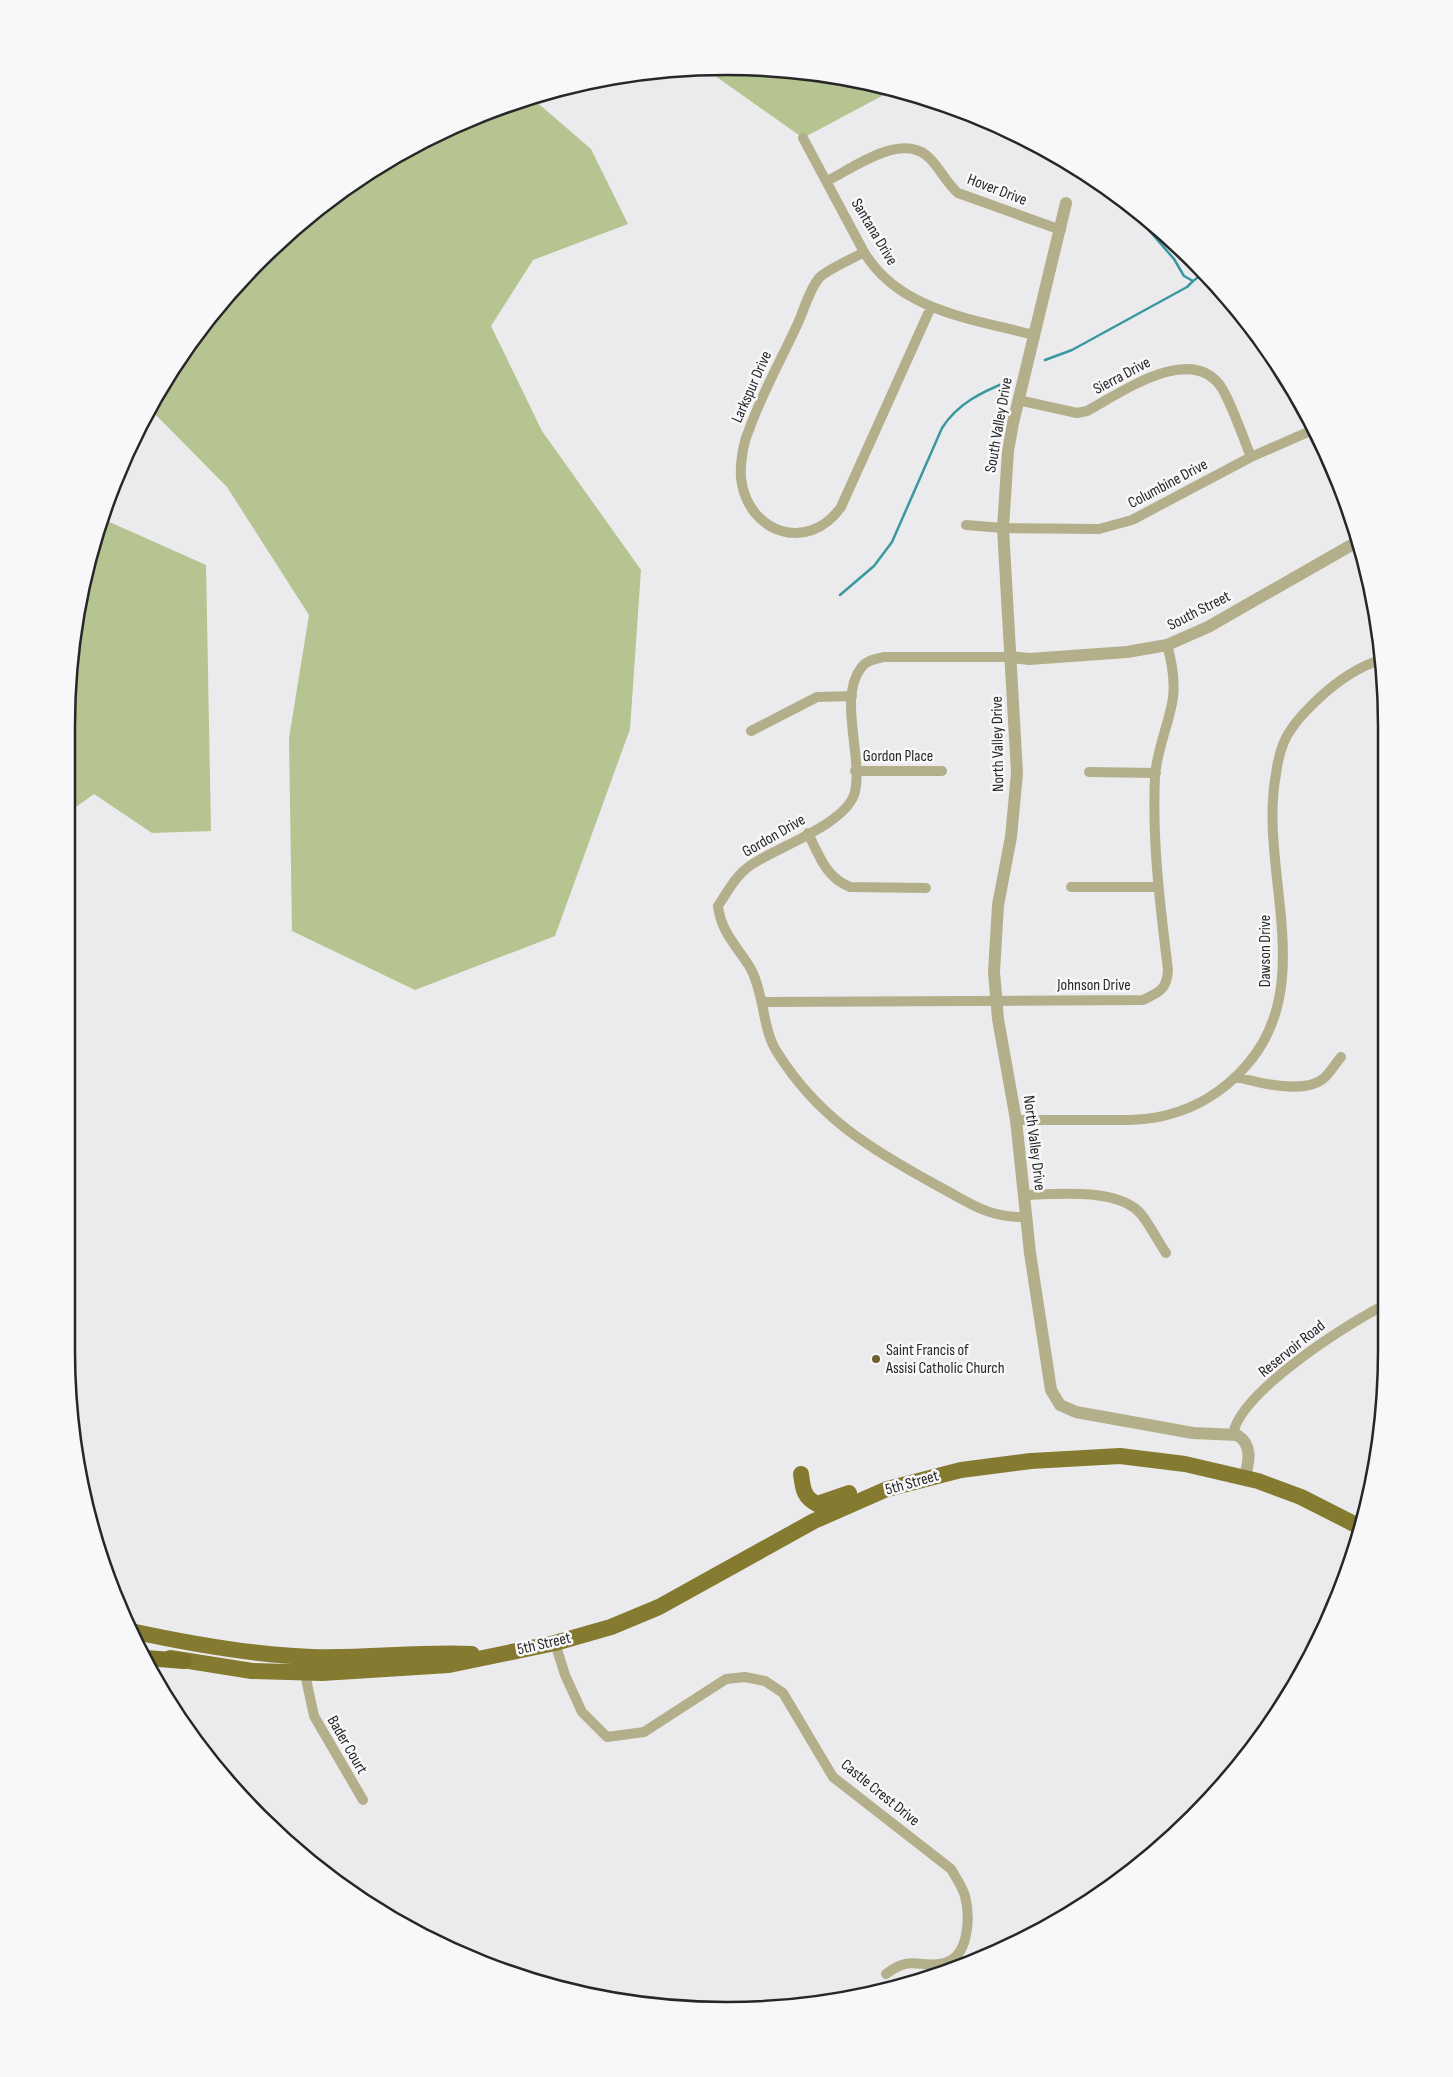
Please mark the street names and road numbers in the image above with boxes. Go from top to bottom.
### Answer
street label: Hover Drive [965,170,1029,210]
street label: Santana Drive [847,195,901,269]
street label: Larkspur Drive [728,348,776,426]
street label: Sierra Drive [1090,353,1154,399]
street label: South Valley Drive [981,376,1017,474]
street label: Columbine Drive [1125,455,1211,513]
street label: South Street [1164,587,1234,635]
street label: North Valley Drive [988,696,1008,792]
street label: Gordon Place [863,747,933,766]
street label: Gordon Drive [739,810,809,862]
street label: Dawson Drive [1256,915,1275,987]
street label: Johnson Drive [1056,976,1131,995]
street label: North Valley Drive [1019,1094,1049,1192]
street label: Reservoir Road [1255,1316,1329,1382]
street label: 5th Street [883,1466,941,1500]
street label: 5th Street [515,1629,573,1659]
street label: Bader Court [323,1712,371,1778]
street label: Castle Crest Drive [837,1755,923,1831]

